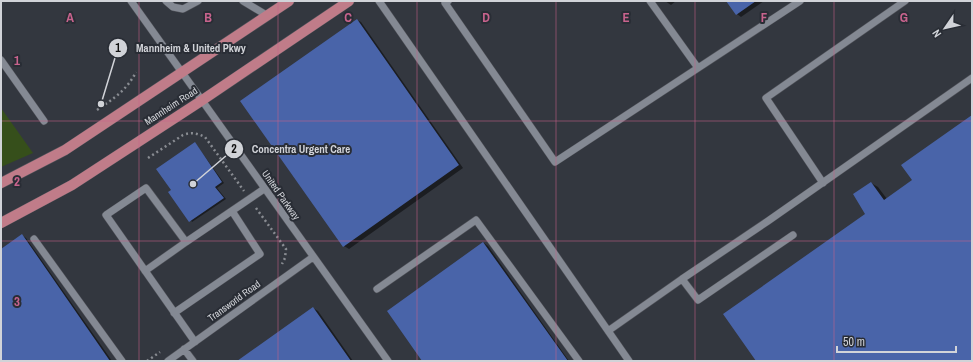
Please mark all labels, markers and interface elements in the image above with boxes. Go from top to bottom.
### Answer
north arrow [925,8,965,48]
text: A [66,9,74,26]
text: B [204,9,212,26]
text: C [344,9,352,26]
text: D [482,9,490,26]
text: E [622,9,630,26]
text: F [761,9,768,26]
text: G [900,9,908,26]
text: N [929,27,944,40]
callout: Mannheim & United Pkwy [108,37,254,60]
text: 1 [115,40,121,56]
text: Mannheim & United Pkwy [136,41,246,55]
text: 1 [14,52,20,69]
street label: Mannheim Road [142,84,200,128]
callout: Concentra Urgent Care [224,137,358,160]
text: 2 [231,141,237,157]
text: Concentra Urgent Care [252,142,350,156]
street label: United Parkway [259,168,303,223]
text: 2 [14,173,20,190]
street label: Transworld Road [205,277,263,325]
text: 3 [14,293,20,310]
scale bar [837,328,956,354]
text: 50 m [843,334,865,350]

